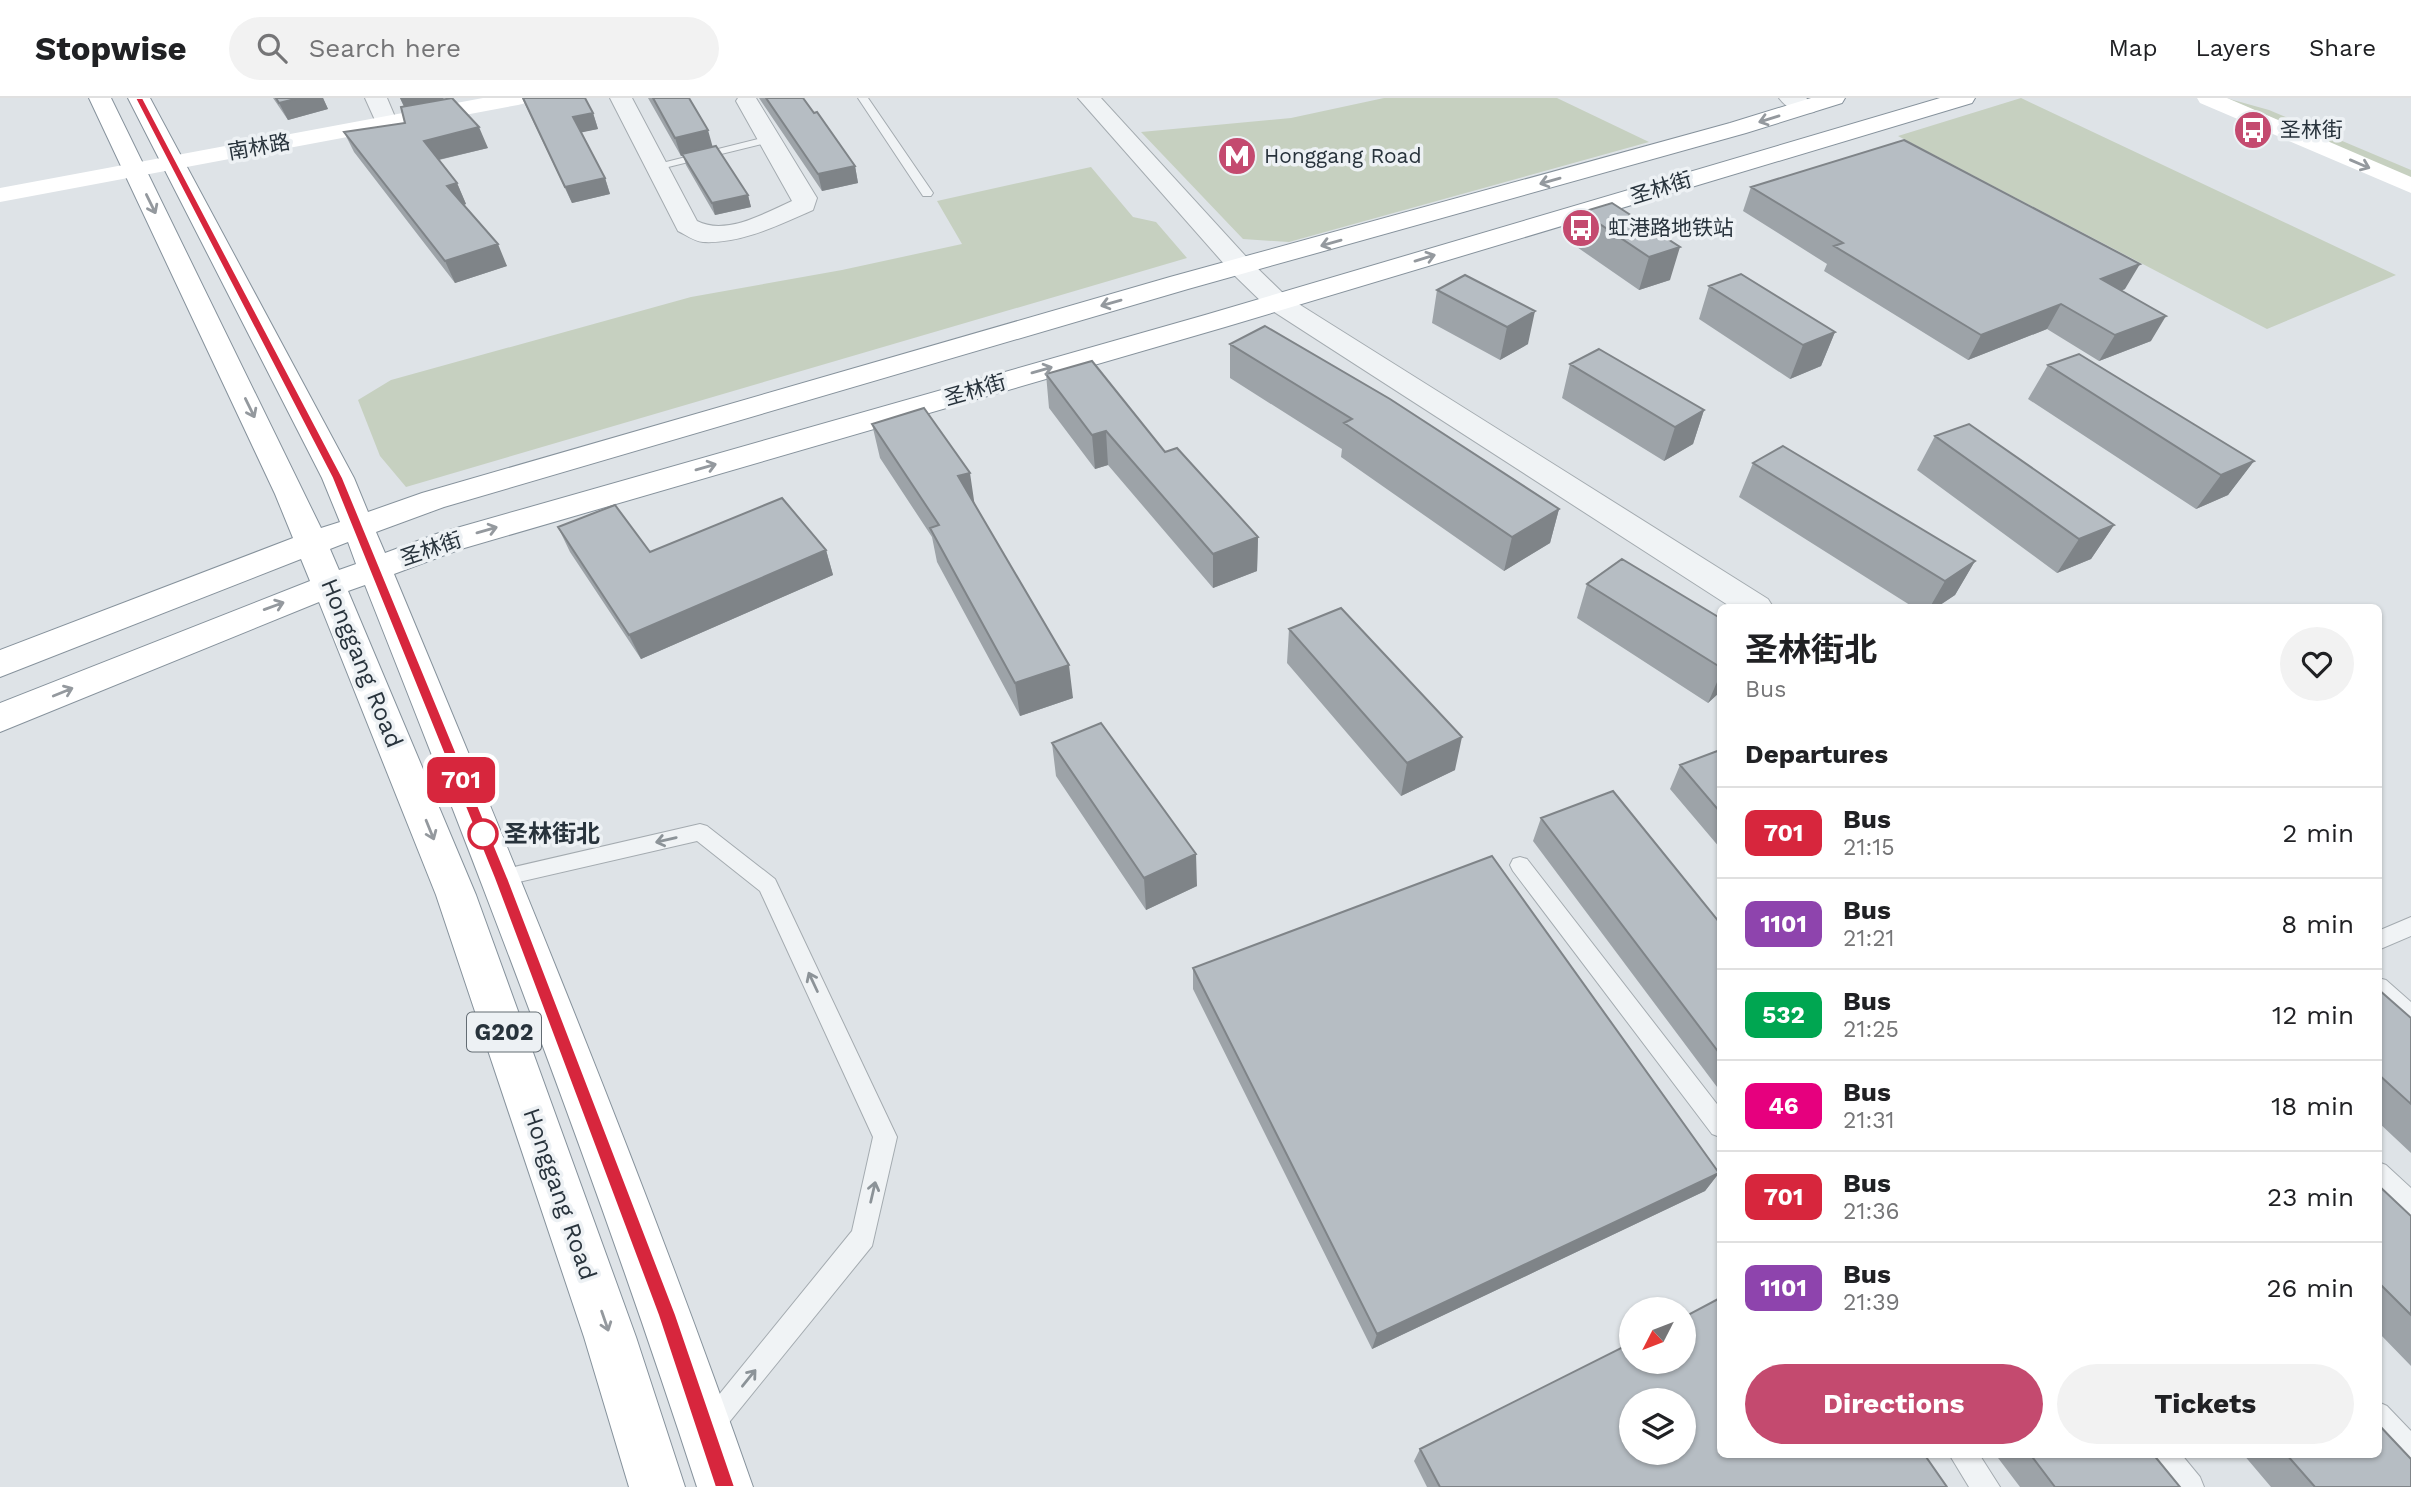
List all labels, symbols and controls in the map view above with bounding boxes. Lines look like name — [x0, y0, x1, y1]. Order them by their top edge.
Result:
search box — [229, 17, 719, 80]
text: Stopwise — [35, 29, 187, 68]
icon: search — [253, 29, 291, 67]
text: Search here — [309, 33, 461, 63]
text: Map — [2109, 34, 2157, 62]
text: Layers — [2195, 34, 2271, 62]
text: Share — [2309, 34, 2376, 62]
bus stop icon: 圣林街 — [2232, 109, 2274, 151]
one-way arrow — [1758, 113, 1780, 126]
place label: 圣林街 — [2280, 117, 2343, 142]
street label: 南林路 — [226, 129, 292, 164]
metro station icon: Honggang Road — [1216, 135, 1258, 177]
place label: Honggang Road — [1264, 143, 1422, 168]
one-way arrow — [2349, 158, 2371, 171]
street label: 圣林街 — [1627, 166, 1695, 209]
one-way arrow — [1539, 175, 1562, 188]
one-way arrow — [145, 193, 158, 214]
bus stop icon: 虹港路地铁站 — [1560, 207, 1602, 249]
place label: 虹港路地铁站 — [1608, 215, 1734, 240]
one-way arrow — [1320, 237, 1343, 250]
one-way arrow — [1414, 251, 1436, 264]
one-way arrow — [1101, 297, 1123, 310]
one-way arrow — [1031, 363, 1053, 376]
street label: 圣林街 — [941, 369, 1009, 410]
one-way arrow — [244, 397, 257, 418]
one-way arrow — [694, 460, 716, 473]
one-way arrow — [476, 523, 498, 536]
street label: 圣林街 — [397, 526, 465, 571]
street label: Honggang Road — [315, 574, 409, 752]
one-way arrow — [262, 599, 284, 612]
button: heart — [2280, 627, 2354, 701]
text: 圣林街北 — [1745, 630, 1877, 669]
text: Bus — [1745, 676, 1786, 703]
one-way arrow — [52, 685, 73, 698]
text: Departures — [1745, 739, 1888, 769]
line badge: 701 — [421, 757, 501, 803]
text: 701 — [441, 766, 481, 794]
text: Bus — [1843, 804, 1891, 834]
text: 2 min — [2282, 818, 2354, 848]
one-way arrow — [424, 819, 437, 841]
marker: 圣林街北 — [468, 819, 498, 849]
text: 701 — [1764, 819, 1803, 847]
place label: 圣林街北 — [504, 820, 600, 848]
one-way arrow — [655, 834, 678, 848]
text: 21:15 — [1843, 834, 1895, 861]
text: Bus — [1843, 895, 1891, 925]
text: 8 min — [2281, 909, 2354, 939]
text: 1101 — [1760, 910, 1807, 938]
text: 21:21 — [1843, 925, 1895, 952]
one-way arrow — [806, 972, 819, 993]
text: Bus — [1843, 986, 1891, 1016]
text: 12 min — [2272, 1000, 2354, 1030]
text: 532 — [1762, 1001, 1805, 1029]
road number: G202 — [467, 1012, 541, 1051]
text: 21:25 — [1843, 1016, 1899, 1043]
text: Bus — [1843, 1077, 1891, 1107]
text: 18 min — [2271, 1091, 2354, 1121]
text: 46 — [1768, 1092, 1799, 1120]
street label: Honggang Road — [517, 1104, 603, 1284]
text: 21:31 — [1843, 1107, 1895, 1134]
text: Bus — [1843, 1168, 1891, 1198]
one-way arrow — [867, 1181, 880, 1204]
text: 23 min — [2267, 1182, 2354, 1212]
text: 701 — [1764, 1183, 1803, 1211]
text: 21:36 — [1843, 1198, 1900, 1225]
text: Bus — [1843, 1259, 1891, 1289]
text: 26 min — [2266, 1273, 2354, 1303]
text: 1101 — [1760, 1274, 1807, 1302]
text: 21:39 — [1843, 1289, 1900, 1316]
north arrow — [1619, 1297, 1696, 1374]
map controls — [1619, 1297, 1696, 1465]
one-way arrow — [600, 1310, 612, 1332]
button: Directions — [1745, 1364, 2043, 1444]
button: Tickets — [2057, 1364, 2354, 1444]
one-way arrow — [741, 1369, 756, 1387]
button: layers — [1619, 1388, 1696, 1465]

